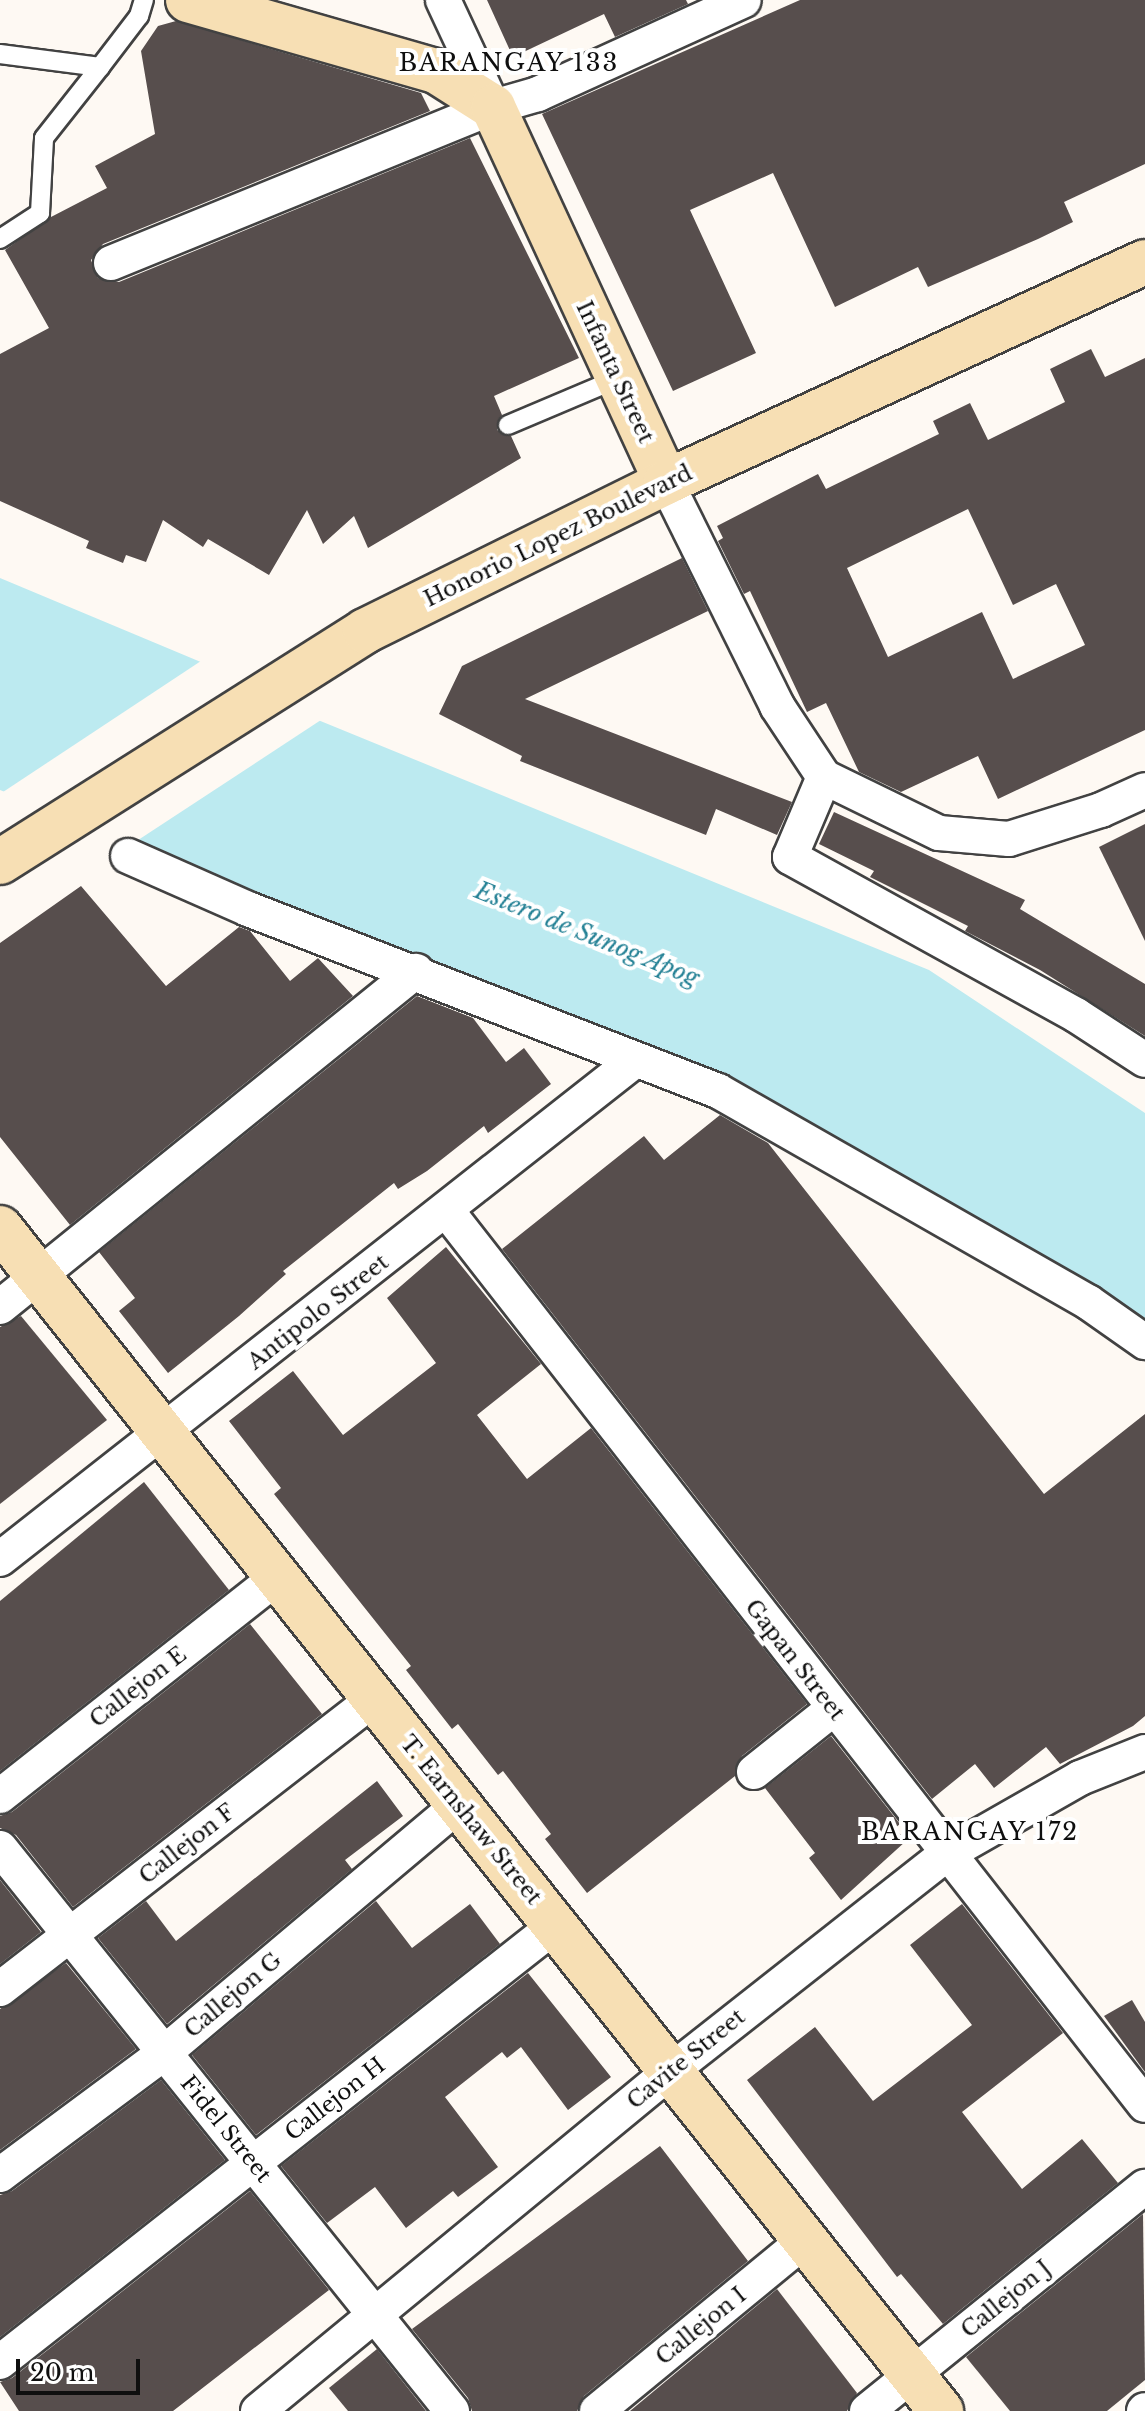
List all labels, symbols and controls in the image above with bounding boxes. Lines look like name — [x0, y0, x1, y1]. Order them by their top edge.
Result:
district label: BARANGAY 133 — [398, 49, 620, 77]
street label: Infanta Street — [571, 297, 659, 447]
street label: Honorio Lopez Boulevard — [420, 460, 696, 612]
water label: Estero de Sunog Apog — [470, 876, 704, 992]
street label: Antipolo Street — [242, 1249, 394, 1375]
street label: Gapan Street — [740, 1594, 850, 1726]
street label: Callejon E — [84, 1641, 192, 1733]
street label: T. Earnshaw Street — [395, 1730, 547, 1910]
street label: Callejon F — [134, 1798, 240, 1890]
district label: BARANGAY 172 — [861, 1818, 1079, 1846]
street label: Callejon G — [179, 1947, 287, 2043]
street label: Cavite Street — [622, 2004, 750, 2114]
street label: Callejon H — [280, 2052, 390, 2146]
street label: Fidel Street — [175, 2070, 277, 2188]
street label: Callejon J — [956, 2255, 1056, 2343]
street label: Callejon I — [651, 2282, 751, 2370]
scale bar — [20, 2343, 144, 2393]
text: 20 m — [30, 2358, 95, 2387]

